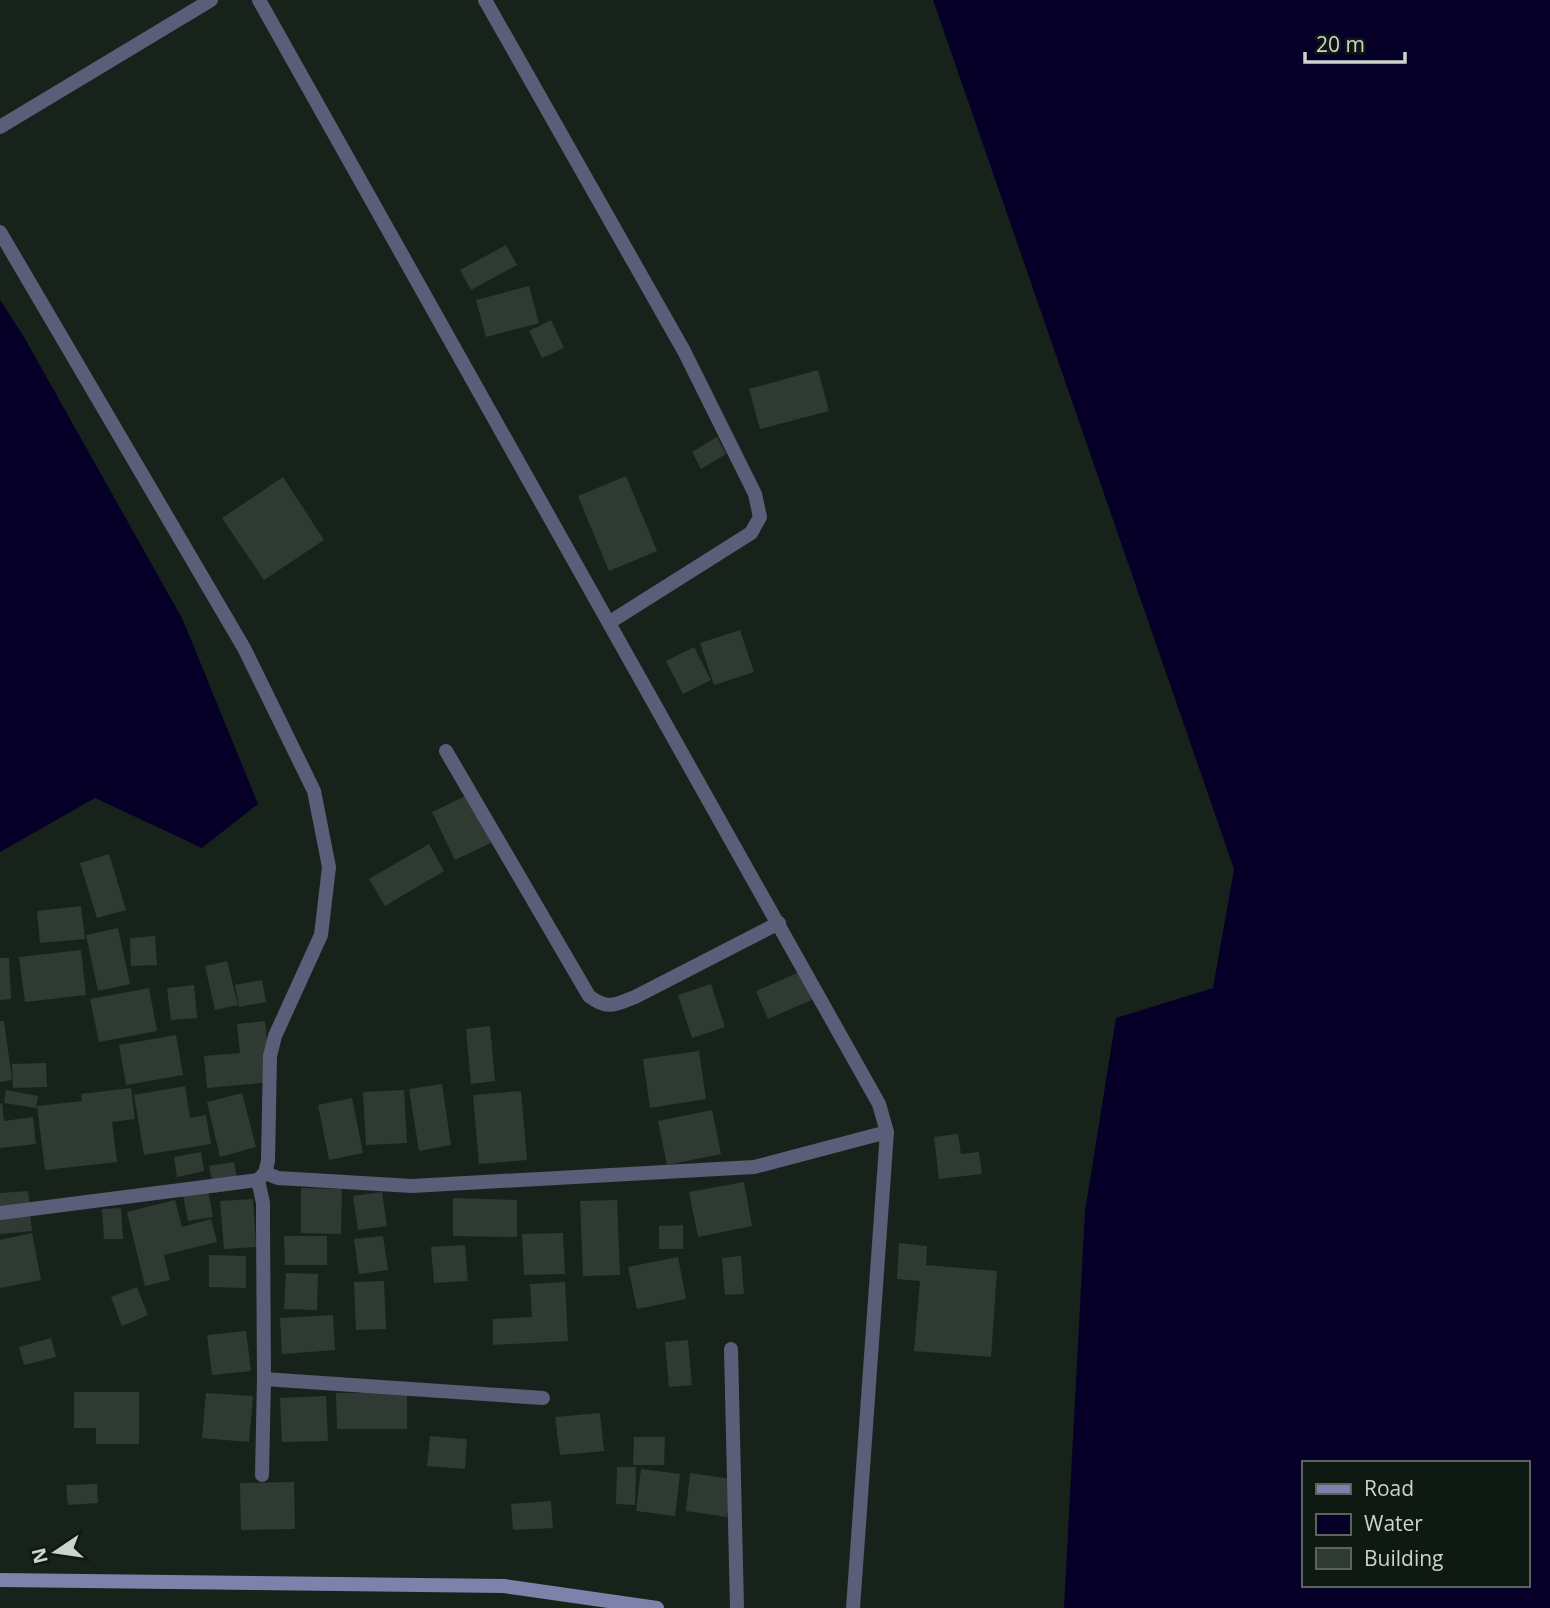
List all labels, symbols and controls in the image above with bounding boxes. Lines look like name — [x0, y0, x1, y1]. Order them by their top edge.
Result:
scale bar — [1305, 21, 1405, 65]
text: 20 m — [1316, 30, 1365, 58]
legend — [1302, 1461, 1529, 1587]
text: Road — [1364, 1474, 1414, 1502]
text: Water — [1364, 1509, 1423, 1537]
north arrow — [21, 1517, 91, 1587]
text: Building — [1364, 1544, 1443, 1572]
text: N — [25, 1545, 54, 1566]

